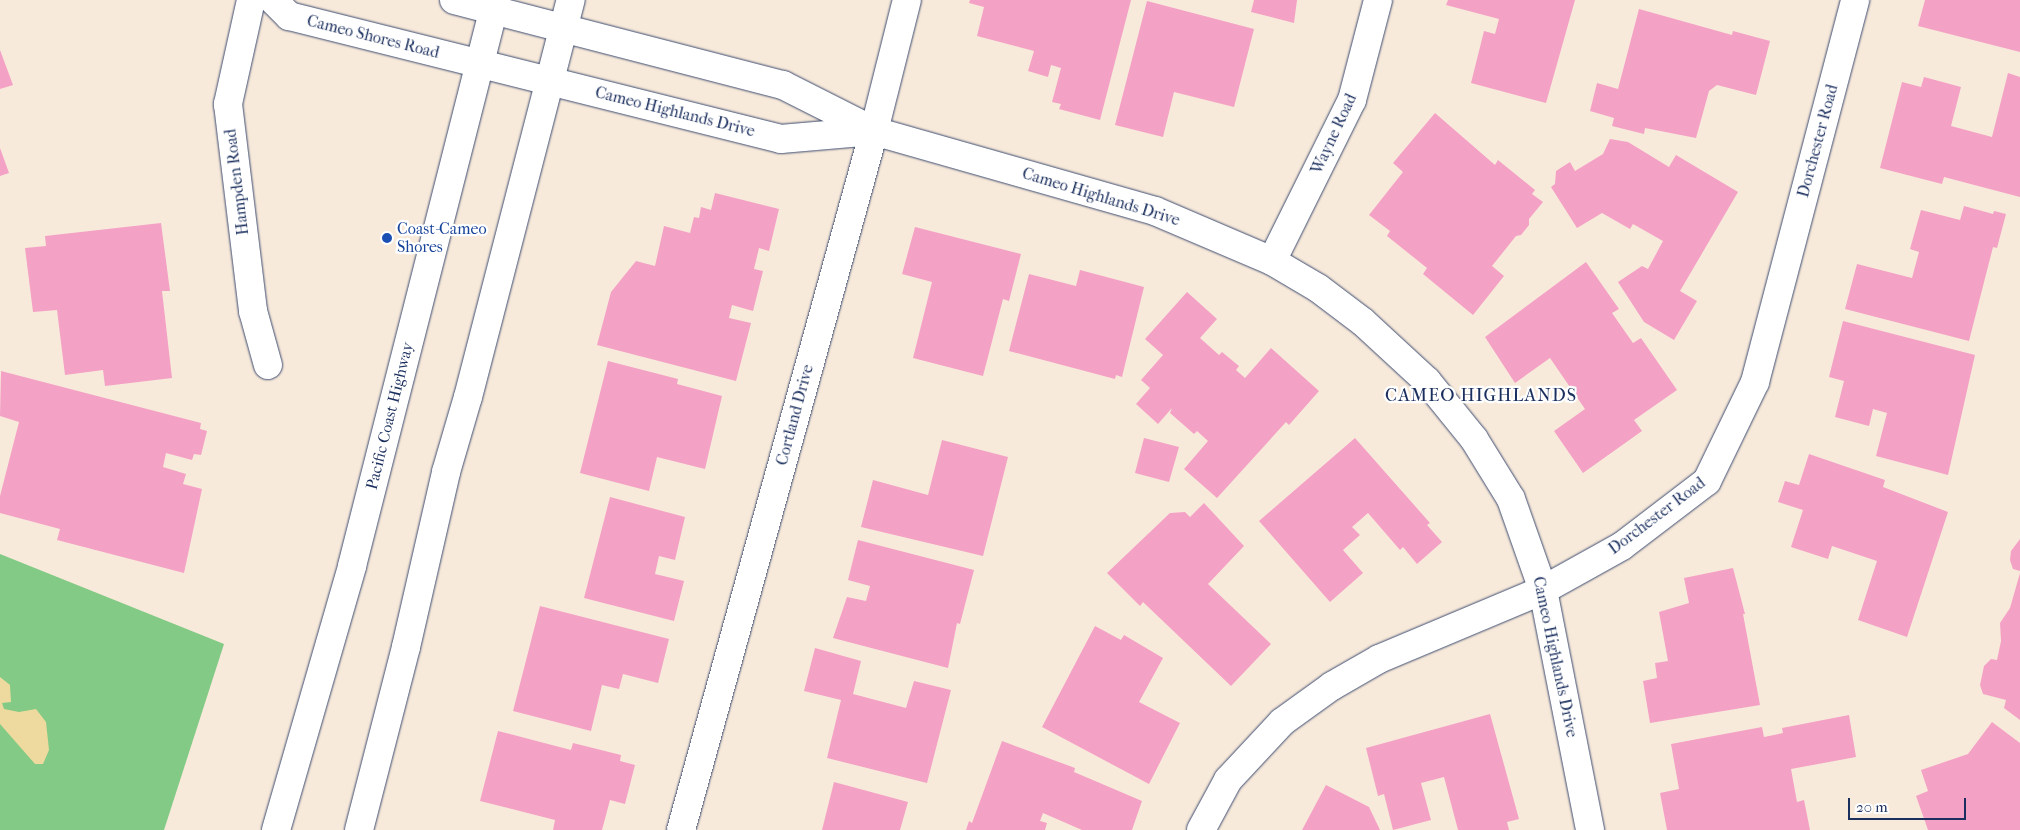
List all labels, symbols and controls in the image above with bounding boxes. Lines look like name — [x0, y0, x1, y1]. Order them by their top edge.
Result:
street label: Cameo Shores Road — [305, 11, 441, 63]
street label: Dorchester Road — [1794, 82, 1842, 200]
street label: Cameo Highlands Drive — [593, 83, 757, 141]
street label: Wayne Road — [1307, 91, 1361, 177]
street label: Hampden Road — [221, 128, 253, 236]
street label: Cameo Highlands Drive — [1020, 164, 1182, 230]
place label: Coast-Cameo Shores — [397, 219, 486, 257]
marker: Coast-Cameo Shores — [381, 232, 393, 244]
street label: Pacific Coast Highway — [362, 340, 418, 492]
street label: Cortland Drive — [772, 362, 818, 468]
district label: CAMEO HIGHLANDS — [1383, 385, 1579, 407]
street label: Dorchester Road — [1605, 473, 1709, 559]
street label: Cameo Highlands Drive — [1529, 575, 1581, 739]
scale bar — [1850, 788, 1968, 820]
text: 20 m — [1856, 798, 1888, 816]

